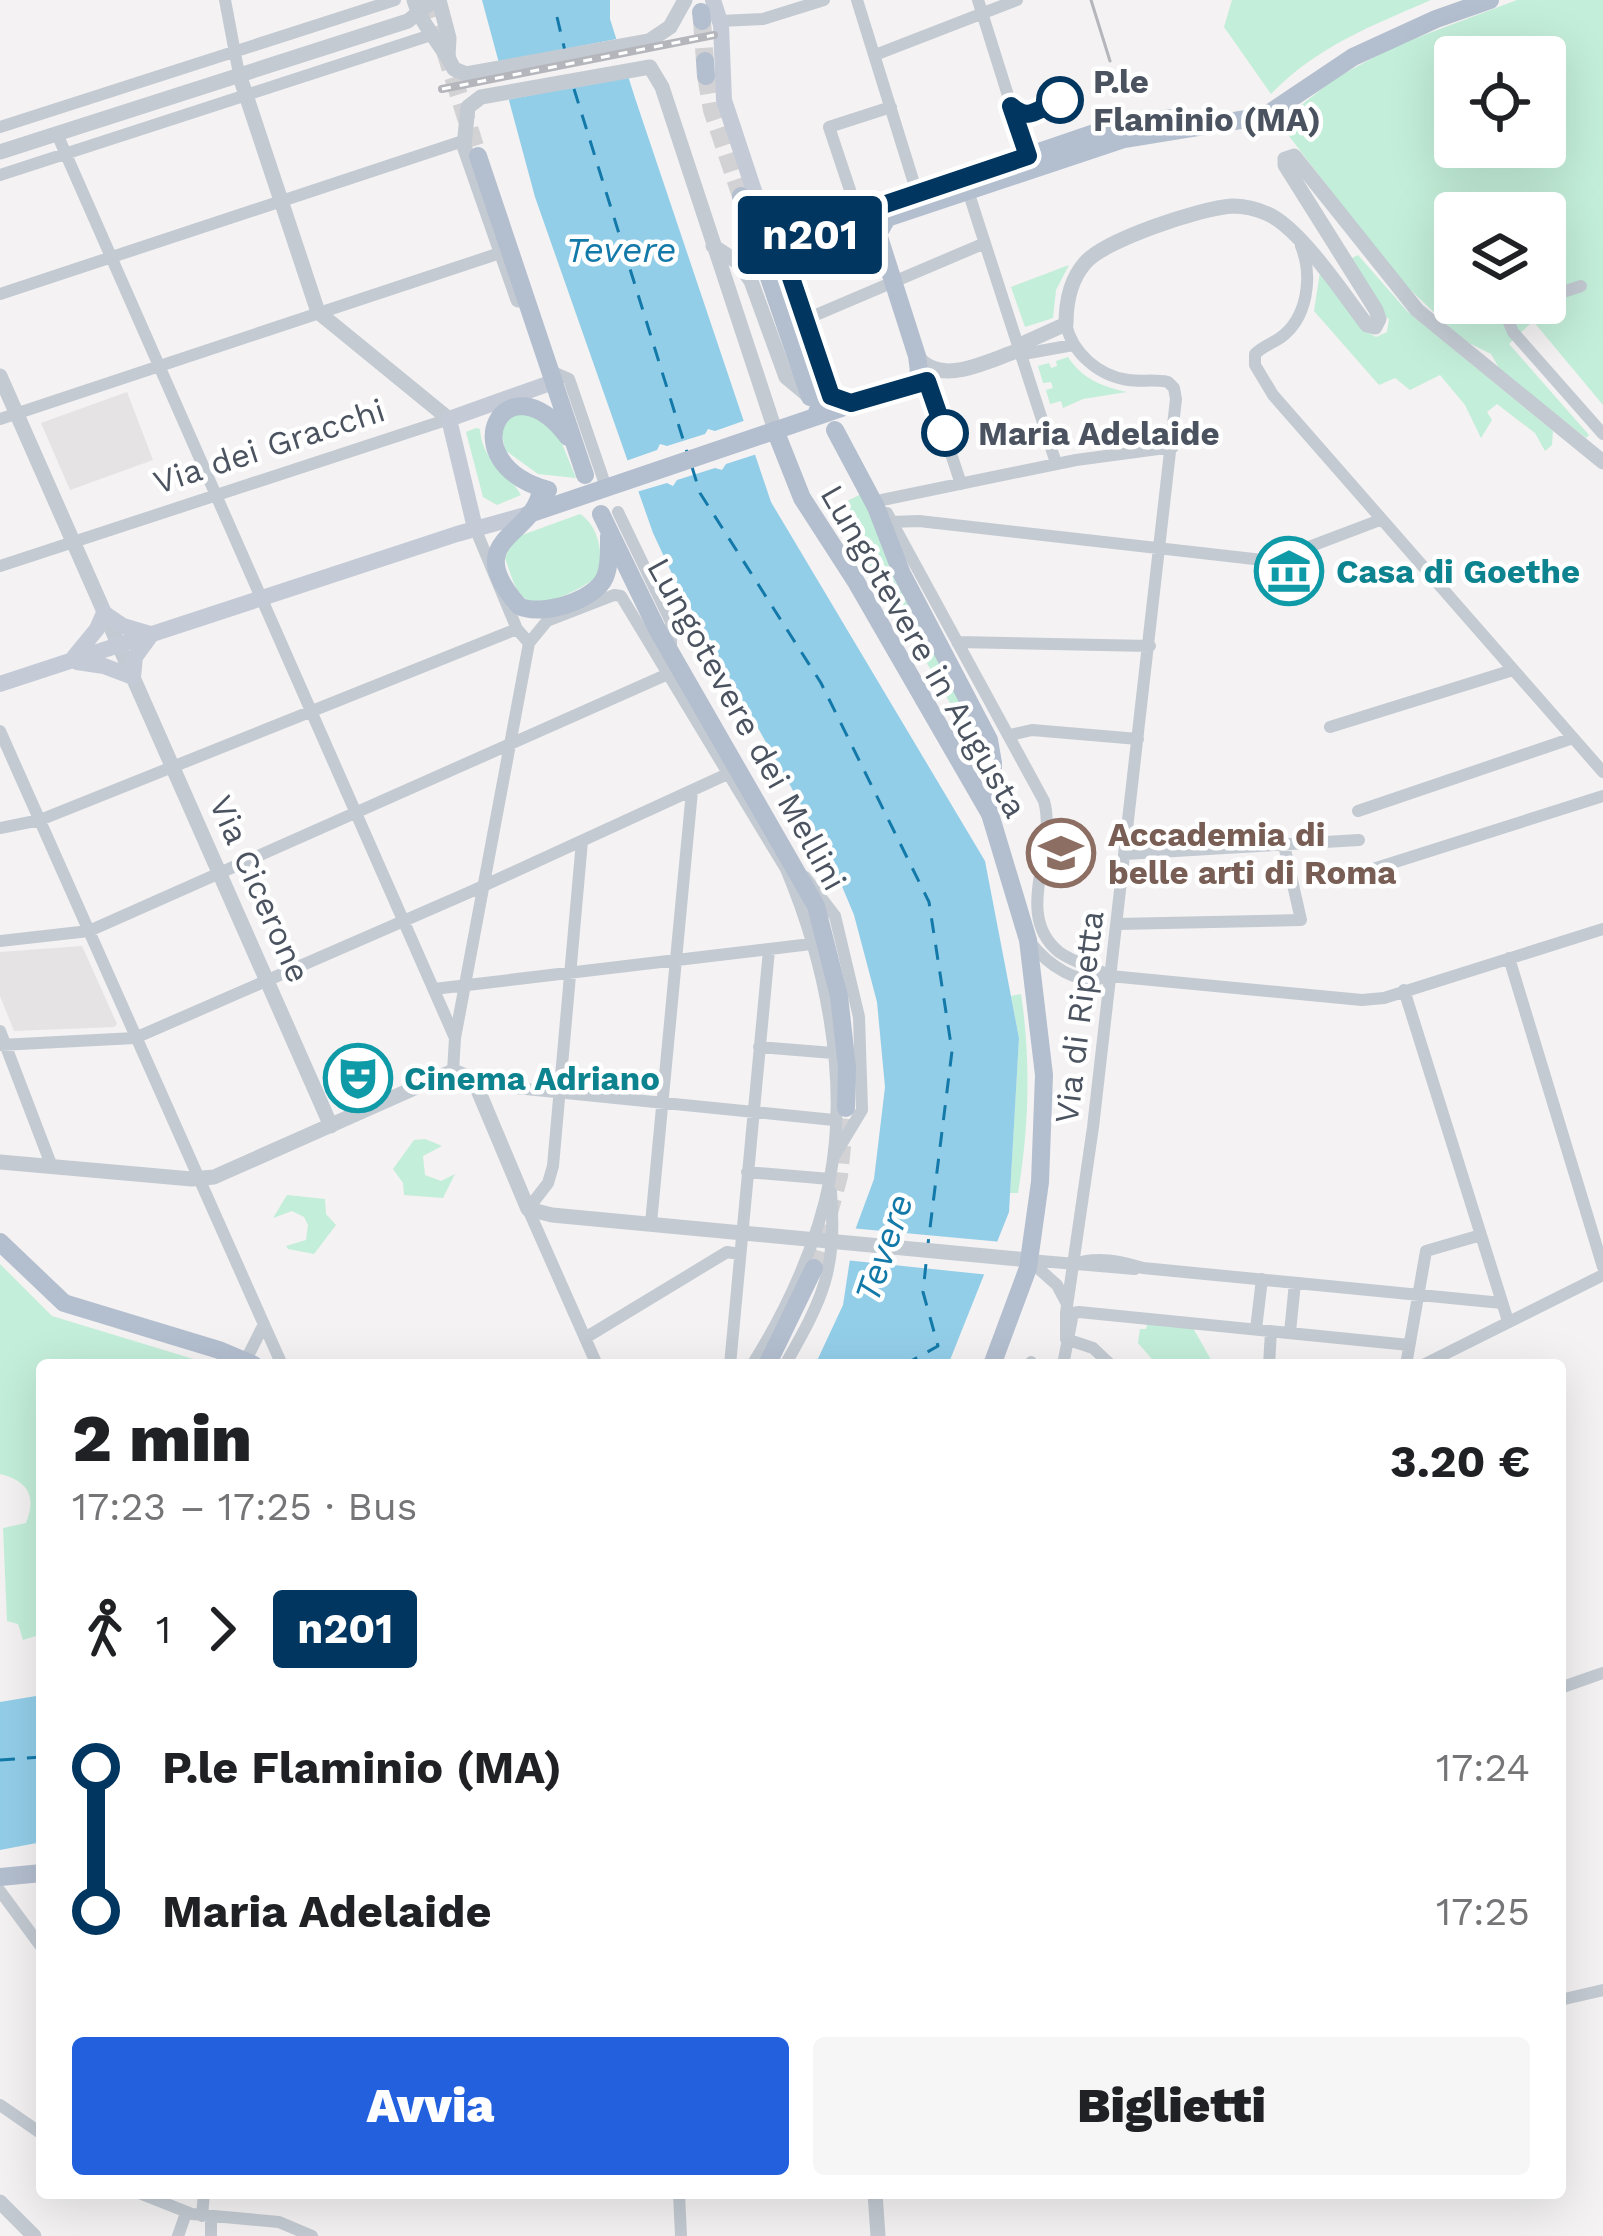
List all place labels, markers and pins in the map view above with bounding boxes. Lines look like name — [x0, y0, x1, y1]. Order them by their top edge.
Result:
place label: P.le Flaminio (MA) — [1093, 62, 1321, 139]
marker: P.le Flaminio (MA) — [1038, 78, 1082, 122]
marker: Maria Adelaide — [923, 411, 967, 455]
place label: Maria Adelaide — [978, 414, 1220, 453]
museum icon: Casa di Goethe — [1254, 536, 1324, 606]
place label: Casa di Goethe — [1336, 552, 1580, 591]
place label: Accademia di belle arti di Roma — [1108, 815, 1396, 892]
school or university icon: Accademia di belle arti di Roma — [1026, 818, 1096, 888]
theatre icon: Cinema Adriano — [323, 1043, 393, 1113]
place label: Cinema Adriano — [404, 1059, 660, 1098]

